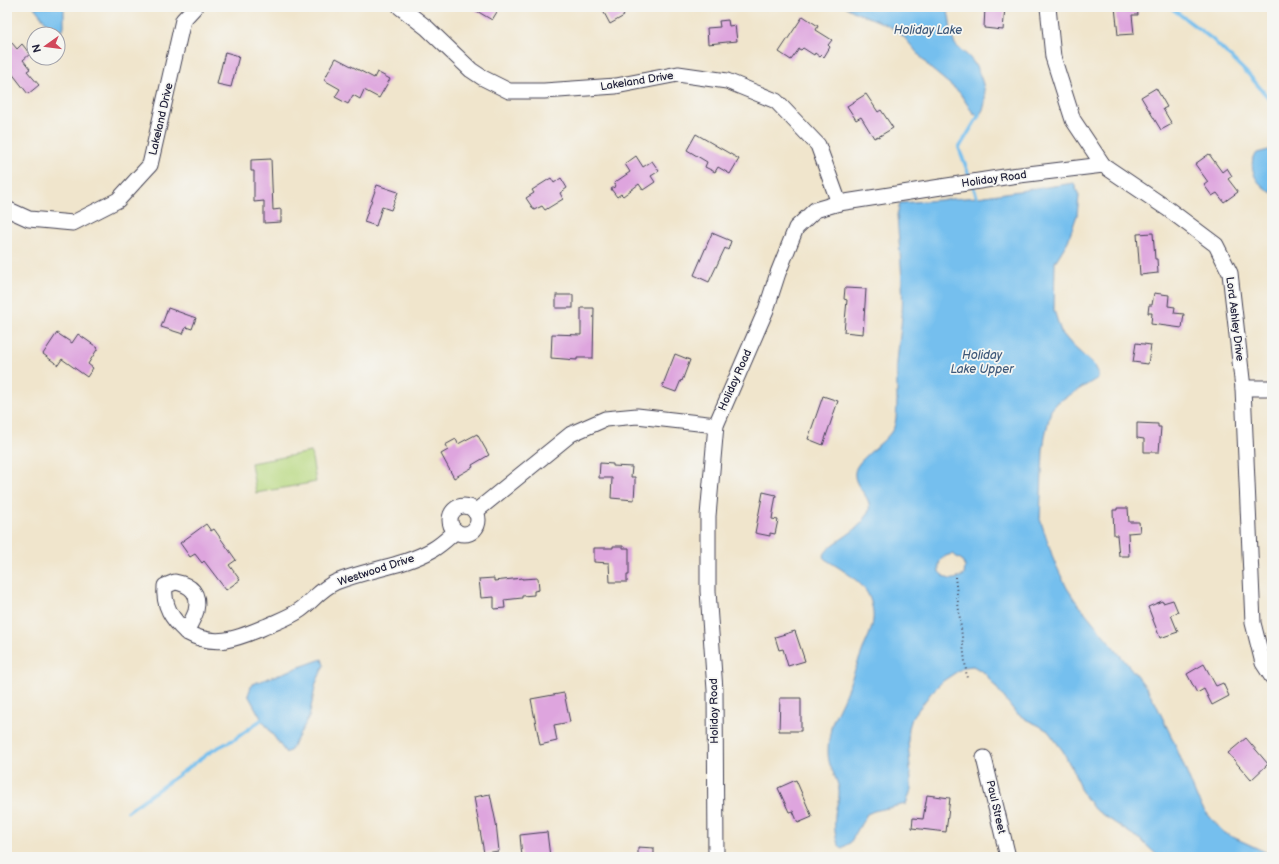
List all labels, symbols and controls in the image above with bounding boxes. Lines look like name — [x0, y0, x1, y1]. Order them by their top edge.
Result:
water label: Holiday Lake — [894, 23, 962, 38]
north arrow — [26, 26, 66, 66]
text: N — [29, 43, 44, 54]
street label: Lakeland Drive — [599, 69, 675, 93]
street label: Lakeland Drive — [146, 81, 176, 156]
street label: Holiday Road — [961, 168, 1027, 190]
street label: Lord Ashley Drive — [1223, 276, 1247, 362]
street label: Holiday Road — [716, 347, 754, 413]
water label: Holiday Lake Upper — [950, 348, 1015, 377]
street label: Westwood Drive — [336, 551, 416, 588]
street label: Holiday Road — [707, 678, 721, 744]
street label: Paul Street — [984, 779, 1009, 835]

